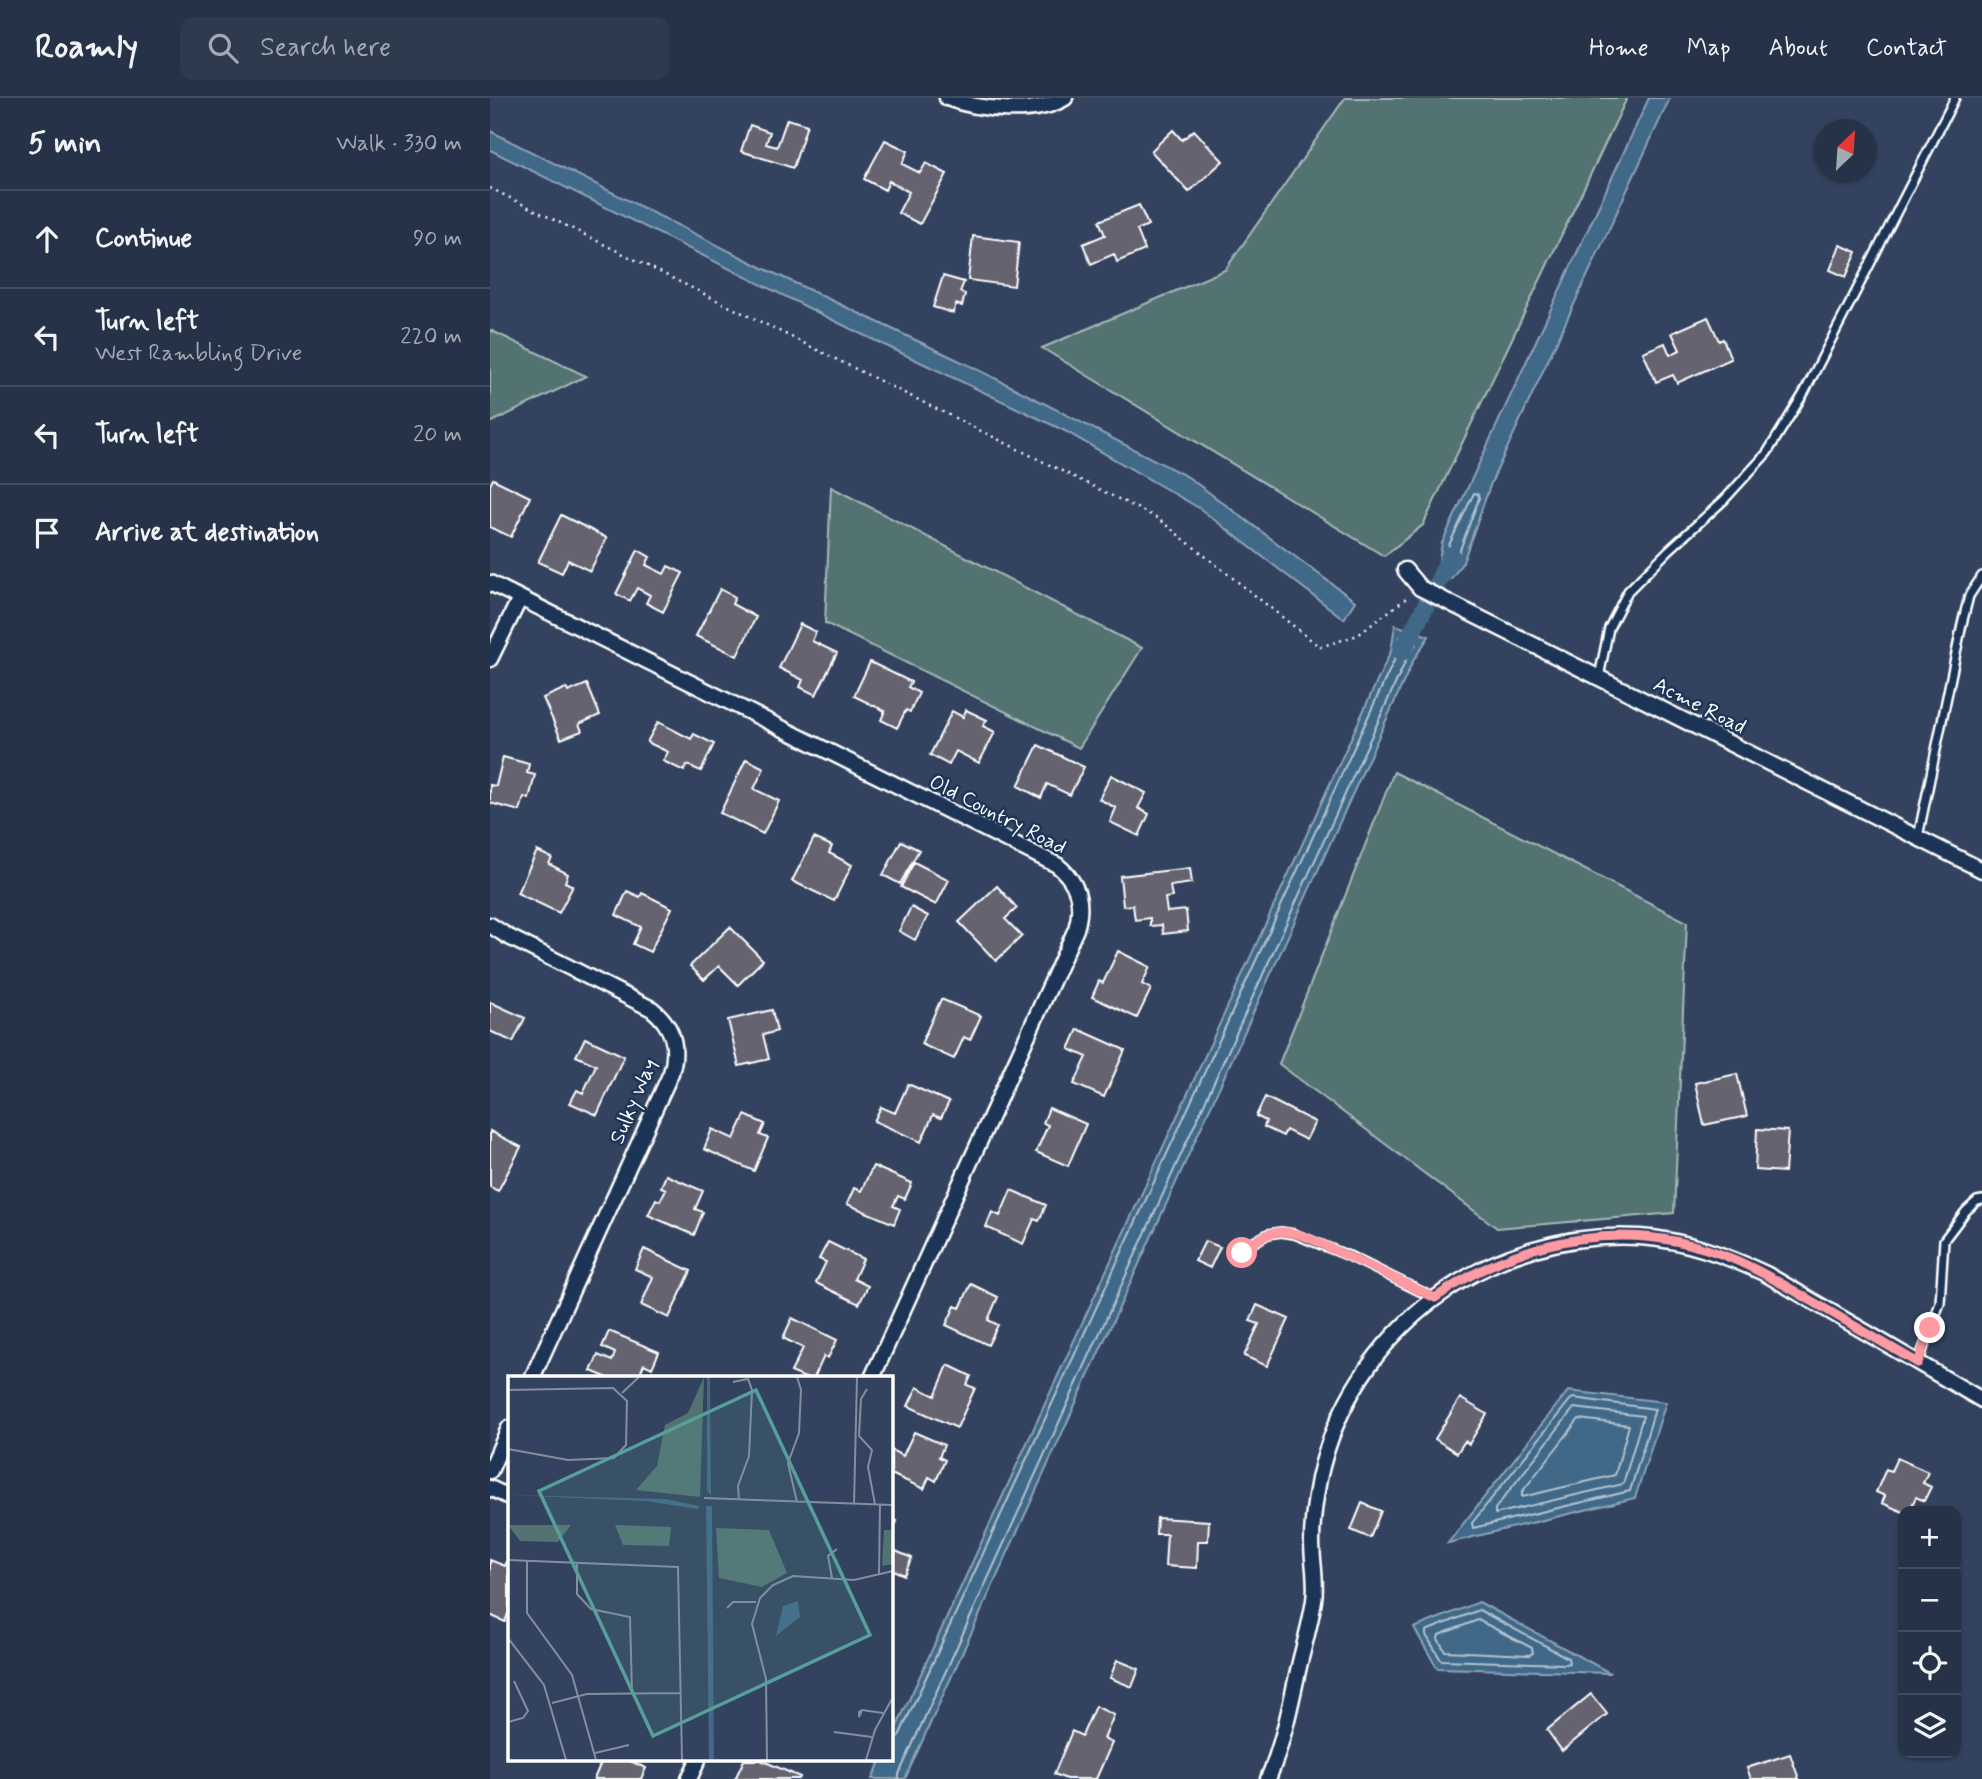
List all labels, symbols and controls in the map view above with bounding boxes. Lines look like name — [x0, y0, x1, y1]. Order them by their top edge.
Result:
search box — [180, 17, 670, 80]
text: Roamly — [35, 26, 138, 70]
icon: search — [204, 29, 242, 67]
text: Search here — [260, 31, 391, 65]
text: Home — [1589, 33, 1649, 64]
text: Map — [1687, 33, 1731, 64]
text: About — [1769, 33, 1828, 64]
text: Contact — [1866, 33, 1947, 64]
north arrow — [1814, 119, 1877, 182]
text: 5 min — [28, 124, 102, 163]
text: Walk · 330 m — [336, 129, 462, 159]
icon: ahead — [28, 220, 66, 258]
text: Continue — [95, 222, 192, 256]
text: 90 m — [413, 224, 462, 254]
text: Turn left — [95, 305, 199, 339]
icon: left — [28, 318, 66, 356]
text: 220 m — [400, 322, 462, 352]
text: West Rambling Drive — [95, 339, 302, 369]
icon: left — [28, 416, 66, 454]
text: Turn left — [95, 418, 199, 452]
text: 20 m — [413, 420, 462, 450]
icon: arrive — [28, 514, 66, 552]
text: Arrive at destination — [95, 516, 319, 550]
street label: Acme Road — [1648, 671, 1751, 741]
street label: Old Country Road — [924, 768, 1071, 862]
street label: Sulky Way — [603, 1054, 664, 1148]
route start — [1226, 1237, 1257, 1268]
route end — [1914, 1312, 1945, 1343]
inset map — [508, 1376, 892, 1762]
map controls — [1898, 1506, 1961, 1758]
button: + — [1898, 1506, 1961, 1569]
button: − — [1898, 1569, 1961, 1632]
button: locate — [1898, 1632, 1961, 1695]
button: layers — [1898, 1695, 1961, 1758]

